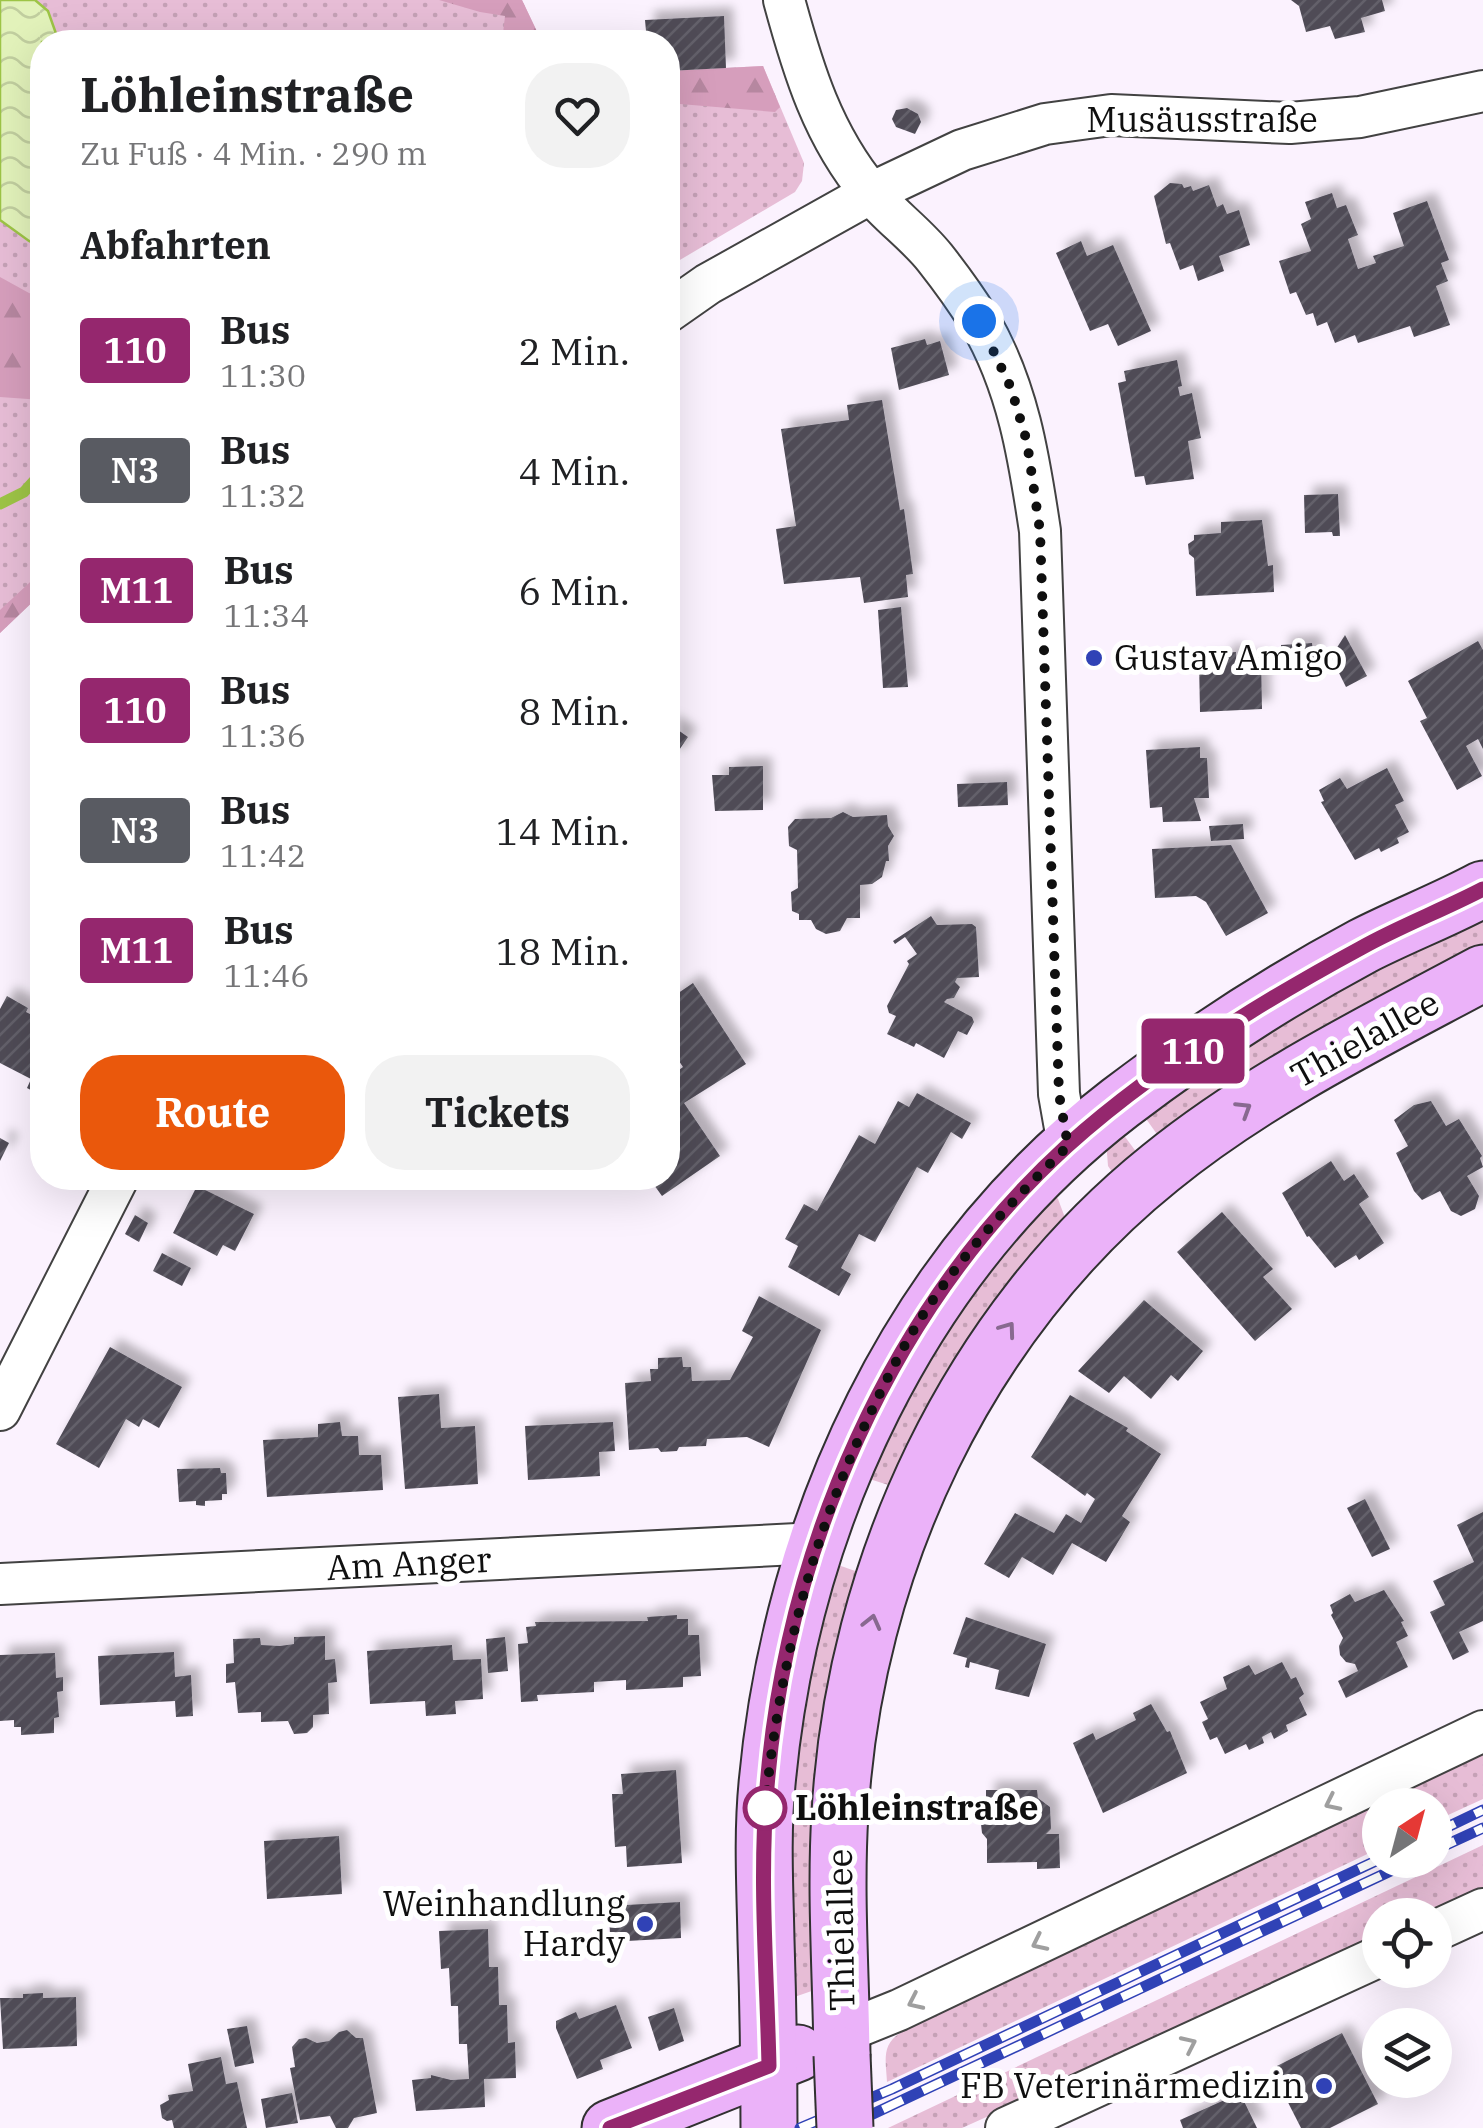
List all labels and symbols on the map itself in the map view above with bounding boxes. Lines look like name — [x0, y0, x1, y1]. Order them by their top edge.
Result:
street label: Musäusstraße — [1086, 96, 1318, 142]
your location — [954, 296, 1004, 346]
place label: Gustav Amigo — [1114, 634, 1343, 680]
marker: Gustav Amigo — [1083, 647, 1105, 669]
street label: Thielallee — [1282, 979, 1447, 1098]
line badge: 110 — [1136, 1018, 1250, 1084]
one-way arrow — [1233, 1103, 1251, 1122]
one-way arrow — [997, 1322, 1014, 1340]
street label: Am Anger — [325, 1536, 493, 1590]
one-way arrow — [861, 1614, 882, 1631]
place label: Löhleinstraße — [795, 1784, 1039, 1830]
marker: Löhleinstraße — [744, 1787, 786, 1829]
north arrow — [1362, 1788, 1452, 1878]
one-way arrow — [1324, 1791, 1342, 1811]
street label: Thielallee — [816, 1848, 864, 2012]
place label: Weinhandlung Hardy — [382, 1880, 625, 1966]
marker: Weinhandlung Hardy — [634, 1913, 656, 1935]
one-way arrow — [1031, 1931, 1049, 1951]
one-way arrow — [907, 1990, 925, 2010]
one-way arrow — [1179, 2036, 1197, 2056]
place label: FB Veterinärmedizin — [960, 2062, 1304, 2108]
marker: FB Veterinärmedizin — [1313, 2075, 1335, 2097]

